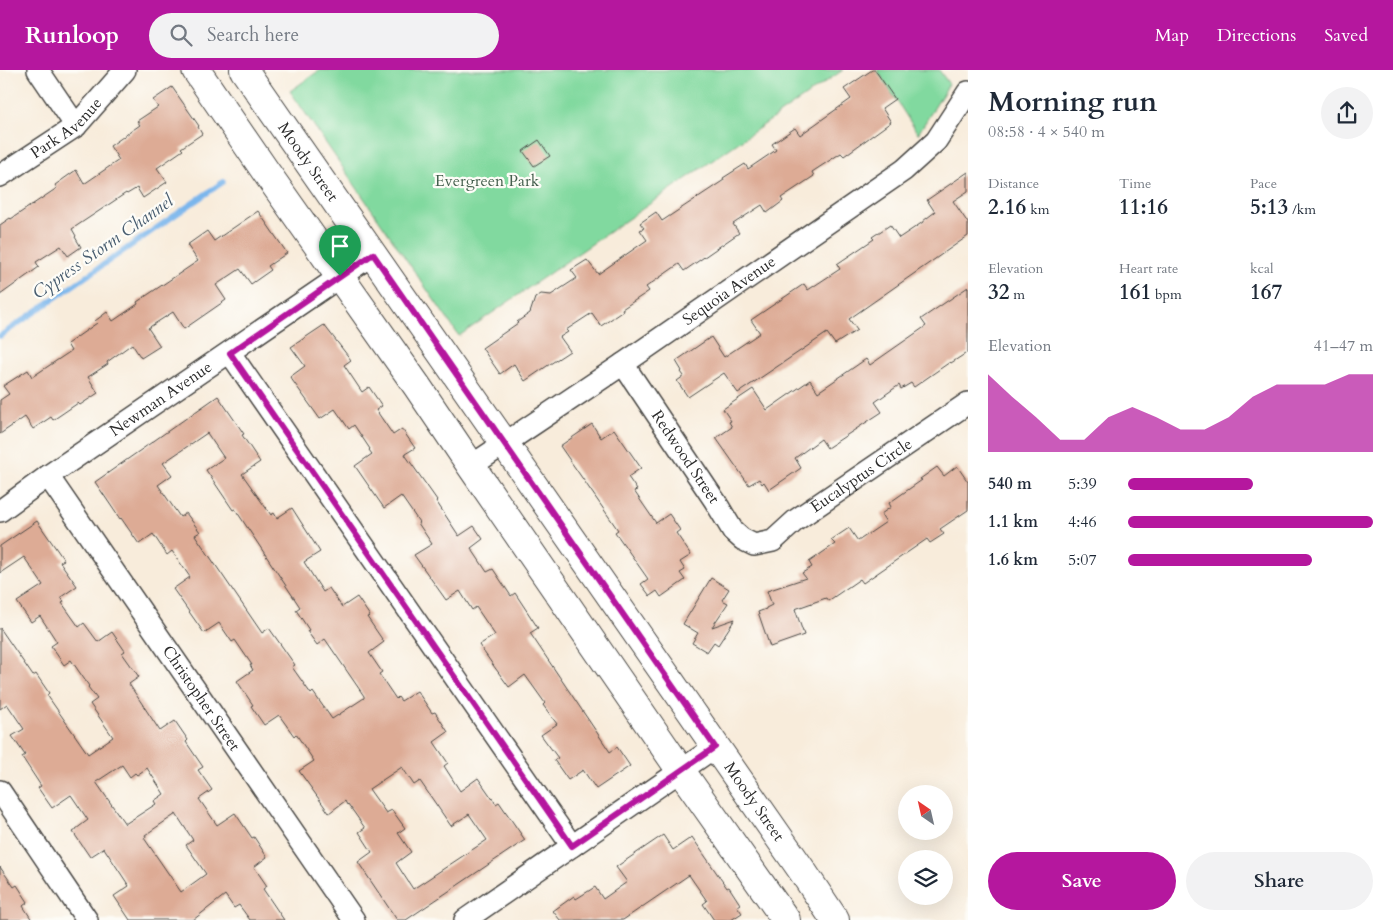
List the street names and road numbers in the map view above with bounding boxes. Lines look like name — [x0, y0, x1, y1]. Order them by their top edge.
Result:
street label: Park Avenue — [26, 93, 107, 164]
street label: Moody Street — [273, 118, 343, 206]
street label: Sequoia Avenue — [678, 251, 780, 331]
street label: Newman Avenue — [105, 356, 216, 442]
street label: Redwood Street — [646, 406, 725, 508]
street label: Eucalyptus Circle — [806, 433, 917, 518]
street label: Christopher Street — [157, 641, 245, 755]
street label: Moody Street — [719, 758, 789, 846]

